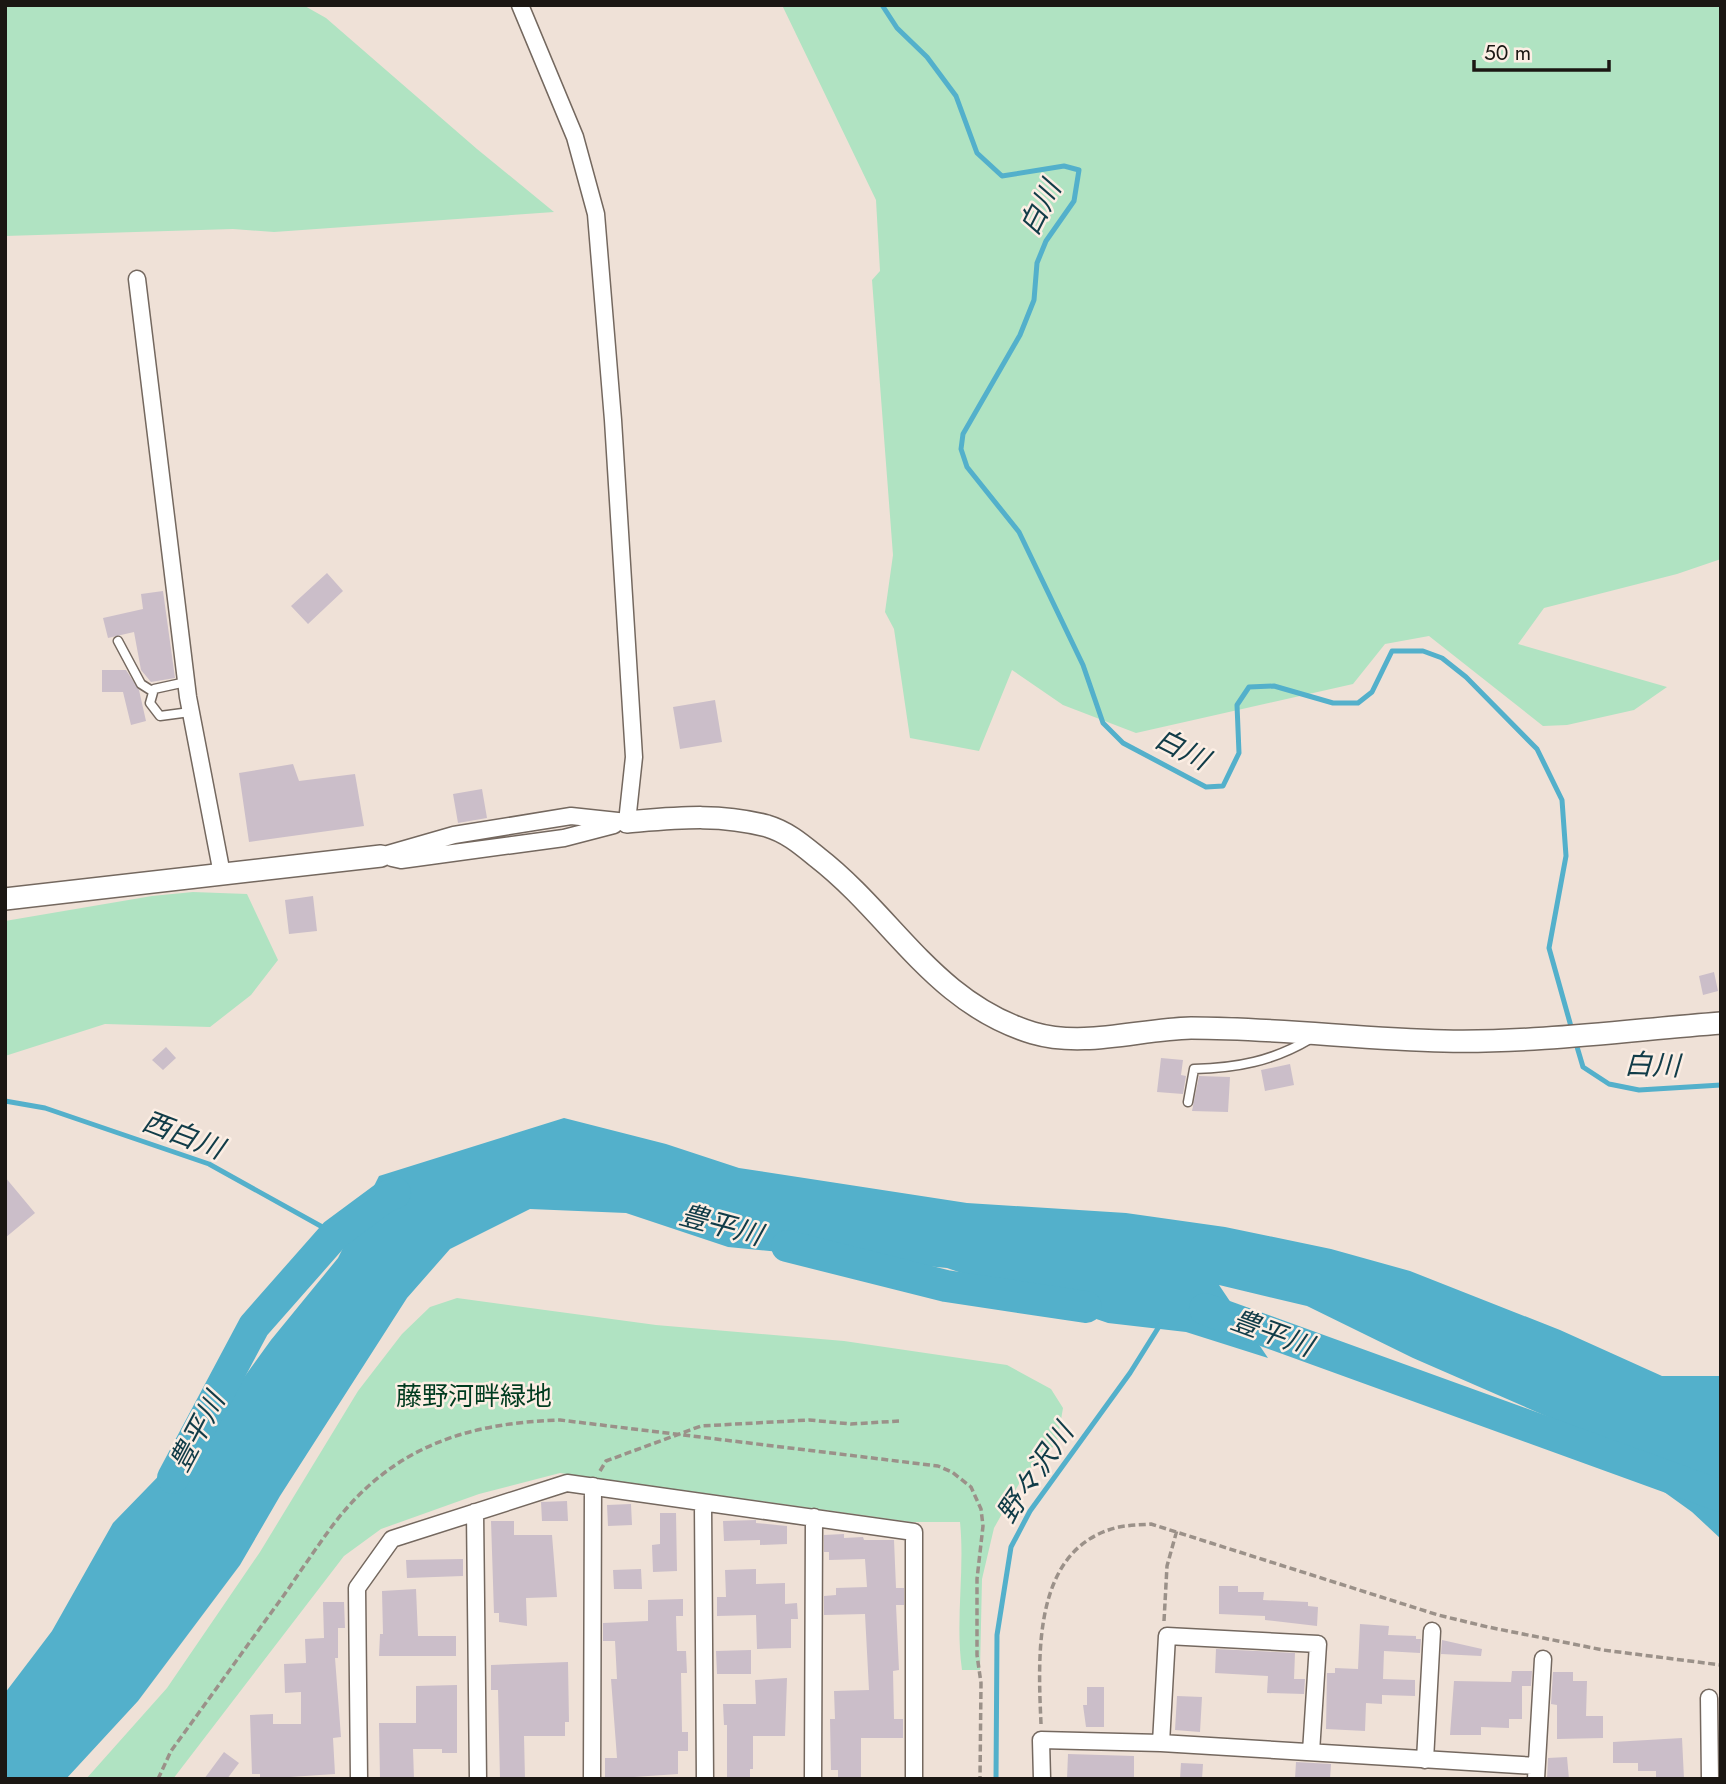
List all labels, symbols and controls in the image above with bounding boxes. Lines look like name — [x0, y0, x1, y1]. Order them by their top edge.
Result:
scale bar — [1474, 28, 1609, 72]
text: 50 m — [1484, 38, 1531, 68]
water label: 白川 — [1009, 171, 1072, 242]
water label: 白川 — [1148, 718, 1219, 781]
water label: 白川 — [1623, 1044, 1684, 1087]
water label: 西白川 — [136, 1101, 232, 1170]
water label: 豊平川 — [675, 1194, 770, 1256]
water label: 豊平川 — [1226, 1299, 1321, 1368]
park label: 藤野河畔緑地 — [396, 1377, 552, 1415]
water label: 豊平川 — [159, 1383, 236, 1479]
water label: 野々沢川 — [987, 1413, 1085, 1531]

